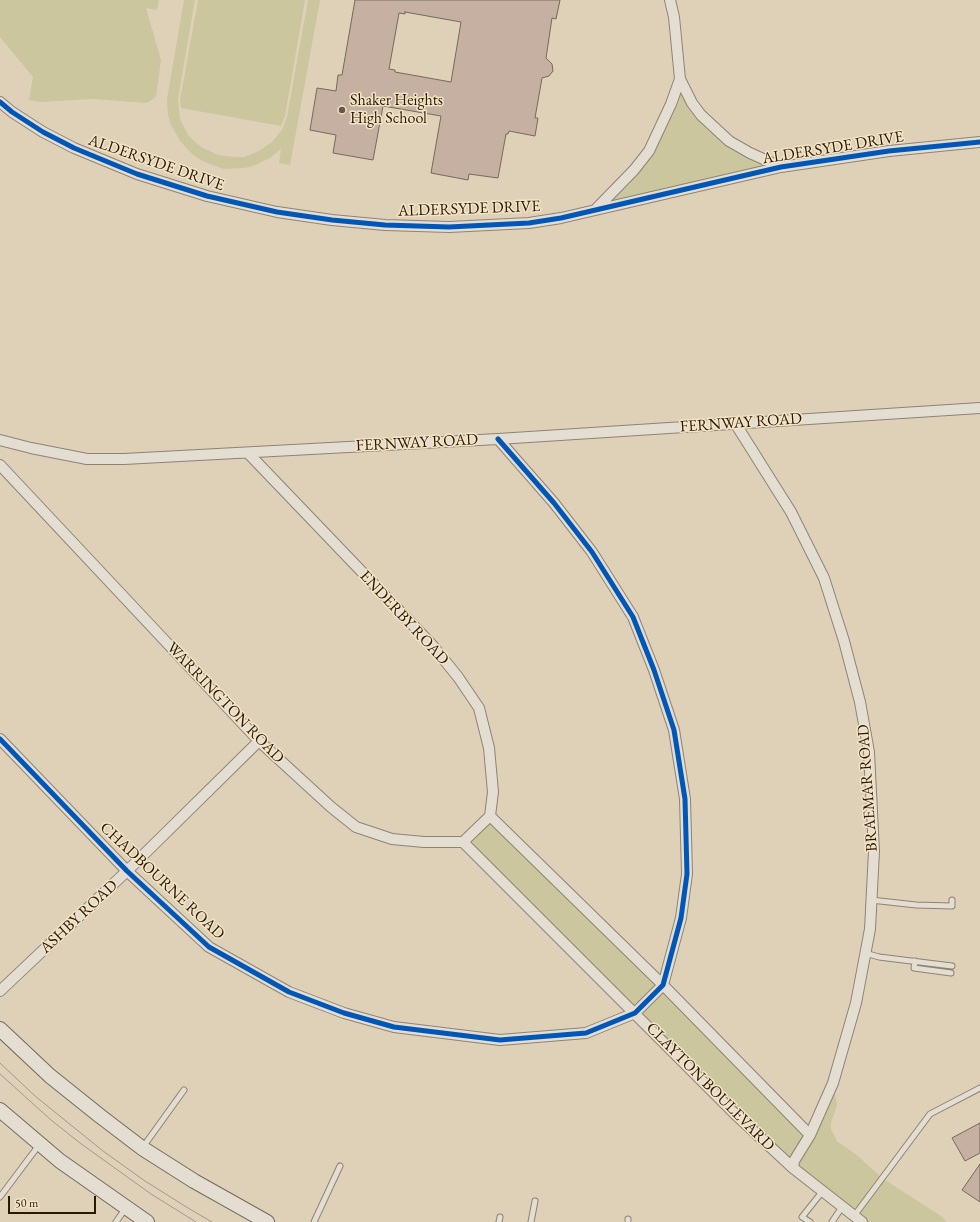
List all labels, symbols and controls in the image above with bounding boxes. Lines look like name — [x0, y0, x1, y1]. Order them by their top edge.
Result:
place label: Shaker Heights High School — [350, 91, 443, 129]
marker: Shaker Heights High School — [337, 105, 347, 115]
street label: ALDERSYDE DRIVE — [761, 127, 905, 169]
street label: ALDERSYDE DRIVE — [85, 131, 227, 195]
street label: ALDERSYDE DRIVE — [397, 197, 541, 221]
street label: FERNWAY ROAD — [679, 409, 803, 437]
street label: FERNWAY ROAD — [355, 430, 479, 456]
street label: ENDERBY ROAD — [355, 567, 453, 669]
street label: WARRINGTON ROAD — [162, 638, 288, 768]
street label: BRAEMAR ROAD — [854, 724, 882, 852]
street label: CHADBOURNE ROAD — [96, 818, 228, 944]
street label: ASHBY ROAD — [36, 876, 122, 958]
street label: CLAYTON BOULEVARD — [642, 1019, 778, 1155]
scale bar — [10, 1188, 98, 1214]
text: 50 m — [15, 1195, 38, 1211]

